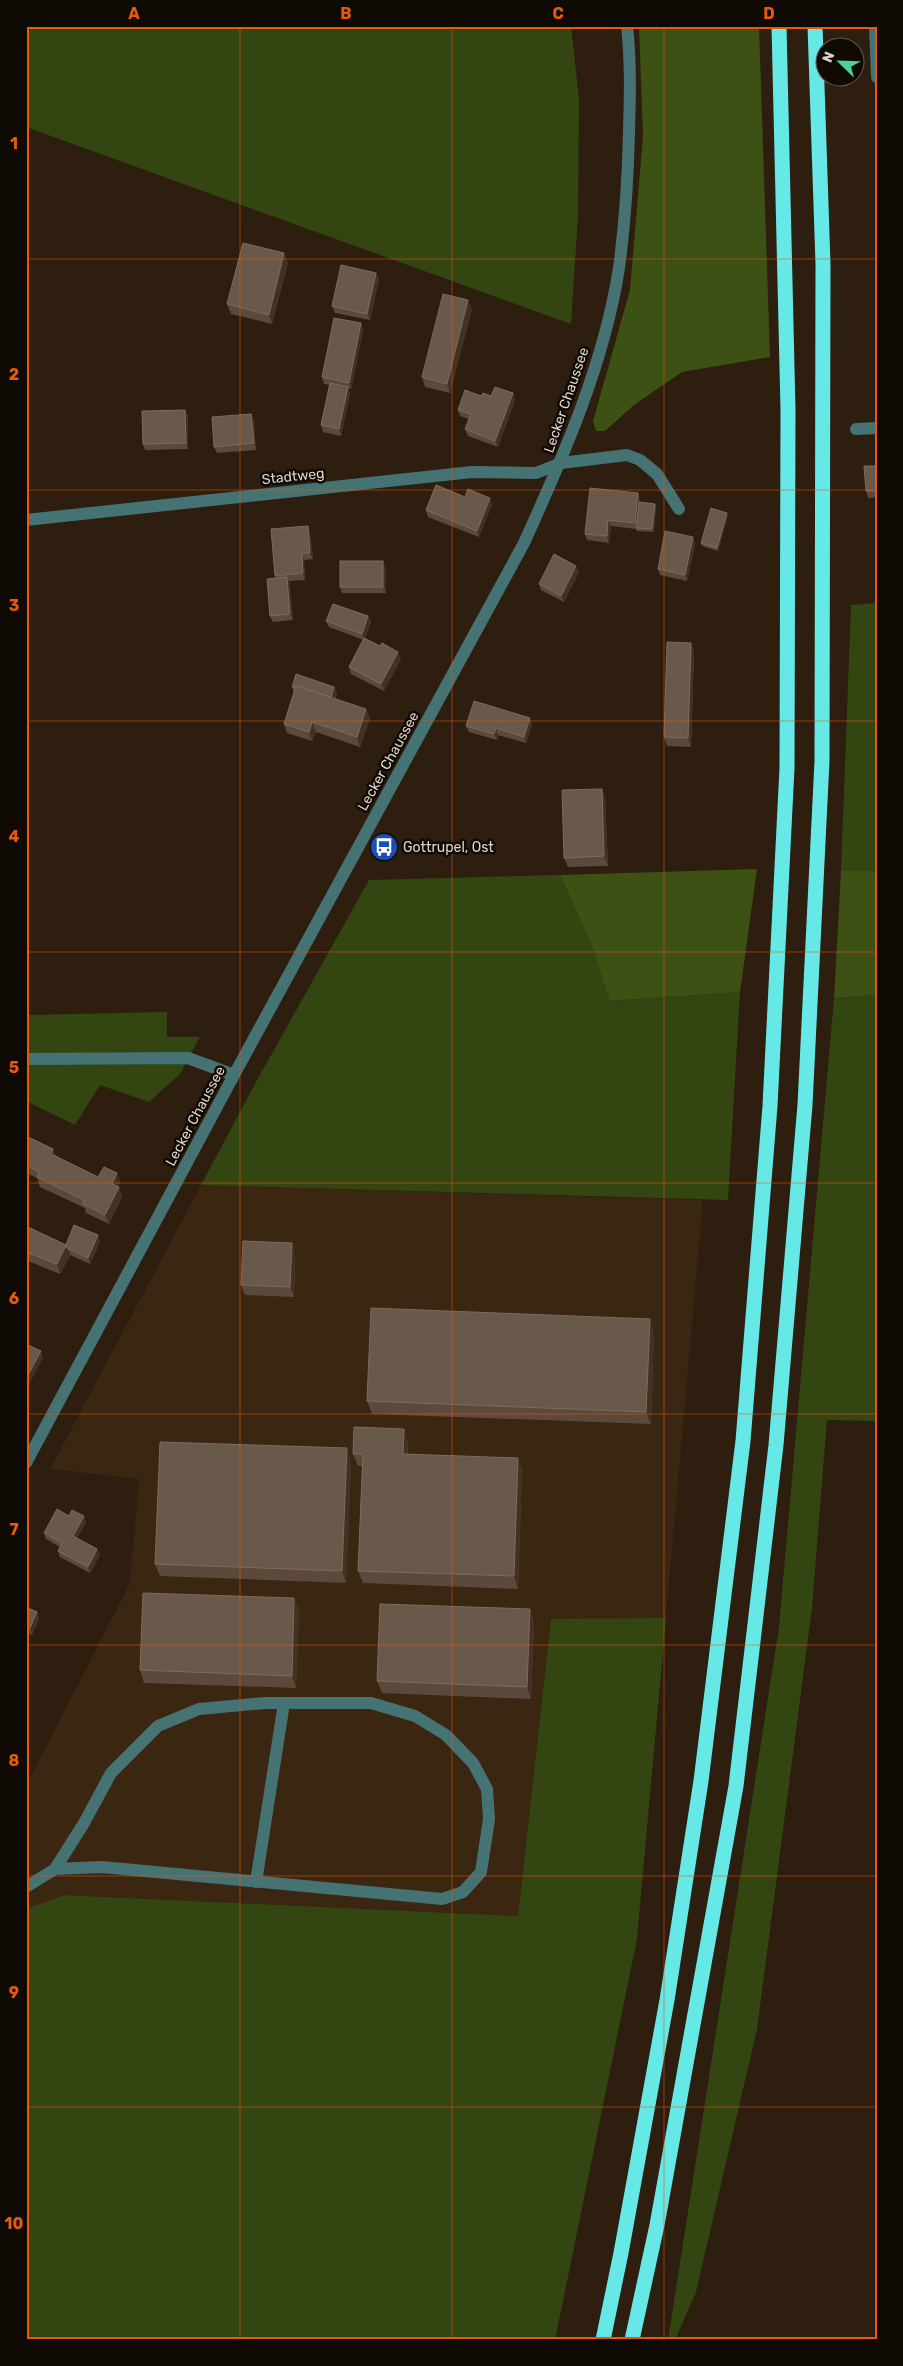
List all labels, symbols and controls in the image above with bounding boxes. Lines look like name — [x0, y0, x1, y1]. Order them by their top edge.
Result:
text: A — [128, 4, 140, 23]
text: B — [340, 4, 352, 23]
text: C — [552, 4, 564, 23]
text: D — [763, 4, 775, 23]
north arrow — [816, 38, 866, 88]
text: N — [819, 49, 838, 65]
text: 1 — [10, 134, 18, 153]
street label: Lecker Chaussee — [540, 345, 593, 455]
text: 2 — [9, 365, 19, 384]
street label: Stadtweg — [261, 465, 325, 488]
text: 3 — [9, 596, 19, 615]
street label: Lecker Chaussee — [354, 709, 423, 814]
text: 4 — [9, 827, 20, 846]
bus stop icon: Gottrupel, Ost — [369, 832, 399, 862]
place label: Gottrupel, Ost — [403, 839, 494, 856]
text: 5 — [9, 1058, 19, 1077]
street label: Lecker Chaussee — [162, 1063, 229, 1169]
text: 6 — [9, 1289, 19, 1308]
text: 7 — [9, 1520, 19, 1539]
text: 8 — [9, 1751, 20, 1770]
text: 9 — [9, 1983, 19, 2002]
text: 10 — [5, 2214, 24, 2233]

